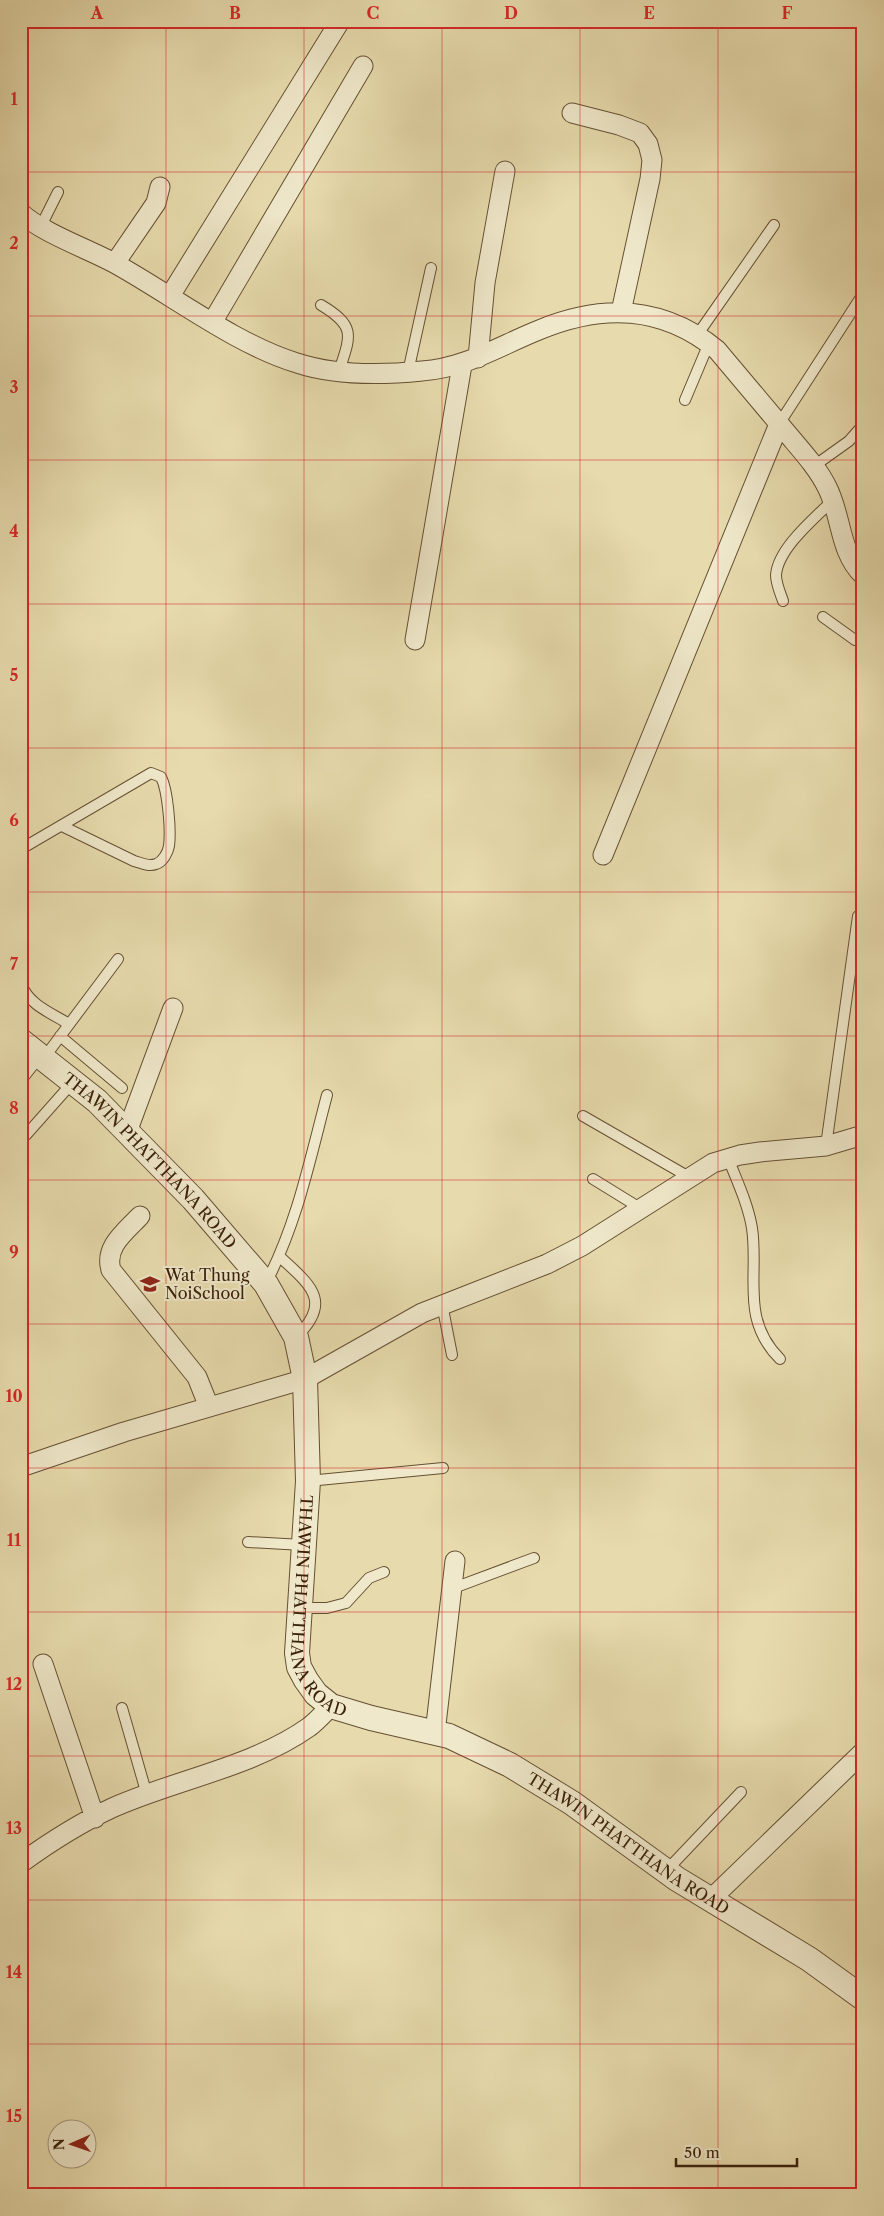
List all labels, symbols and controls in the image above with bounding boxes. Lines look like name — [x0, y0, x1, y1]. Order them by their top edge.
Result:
text: A — [90, 3, 104, 23]
text: B — [229, 3, 241, 23]
text: C — [367, 3, 379, 23]
text: D — [504, 3, 518, 23]
text: E — [643, 3, 655, 23]
text: F — [782, 3, 793, 23]
text: 1 — [10, 89, 18, 109]
text: 2 — [9, 233, 19, 253]
text: 3 — [9, 377, 19, 397]
text: 4 — [9, 521, 19, 541]
text: 5 — [10, 665, 19, 685]
text: 6 — [9, 810, 19, 830]
text: 7 — [10, 954, 19, 974]
street label: THAWIN PHATTHANA ROAD — [59, 1068, 241, 1252]
text: 8 — [9, 1098, 19, 1118]
text: 9 — [9, 1242, 19, 1262]
place label: Wat Thung NoiSchool — [164, 1265, 250, 1303]
school or university icon: Wat Thung NoiSchool — [139, 1273, 161, 1295]
text: 10 — [5, 1386, 23, 1406]
street label: THAWIN PHATTHANA ROAD — [287, 1495, 349, 1720]
text: 11 — [7, 1530, 22, 1550]
text: 12 — [6, 1674, 22, 1694]
street label: THAWIN PHATTHANA ROAD — [524, 1768, 733, 1918]
text: 13 — [6, 1818, 22, 1838]
text: 14 — [6, 1962, 22, 1982]
text: 15 — [6, 2106, 22, 2126]
north arrow — [48, 2118, 98, 2168]
scale bar — [676, 2136, 798, 2168]
text: N — [50, 2138, 68, 2151]
text: 50 m — [684, 2143, 720, 2162]

